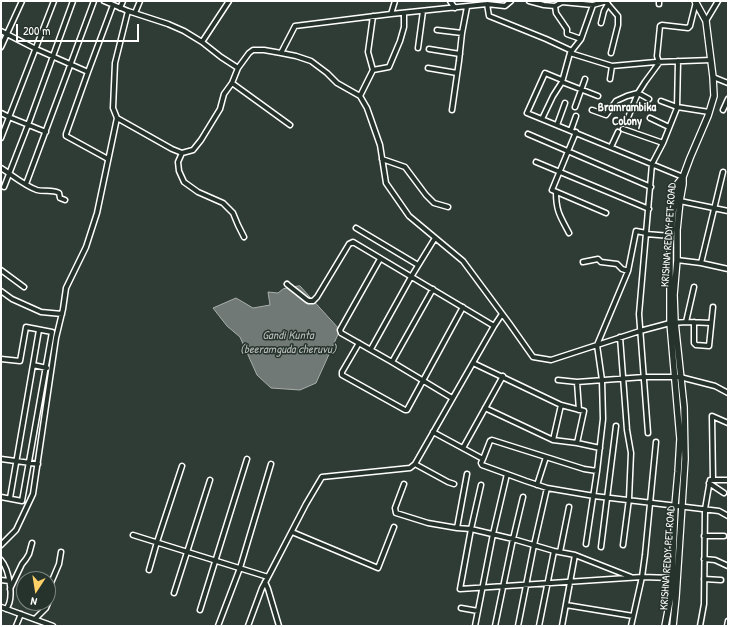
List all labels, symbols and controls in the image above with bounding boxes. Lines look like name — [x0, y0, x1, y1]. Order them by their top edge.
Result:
scale bar — [18, 16, 141, 42]
text: 200 m — [23, 22, 50, 39]
district label: Bramrambika Colony — [598, 101, 656, 129]
street label: KRISHNA REDDY PET ROAD — [659, 182, 679, 288]
water label: Gandi Kunta (beeramguda cheruvu) — [240, 329, 336, 357]
street label: KRISHNA REDDY PET ROAD — [658, 505, 678, 611]
north arrow — [16, 571, 56, 611]
text: N — [29, 594, 38, 609]

